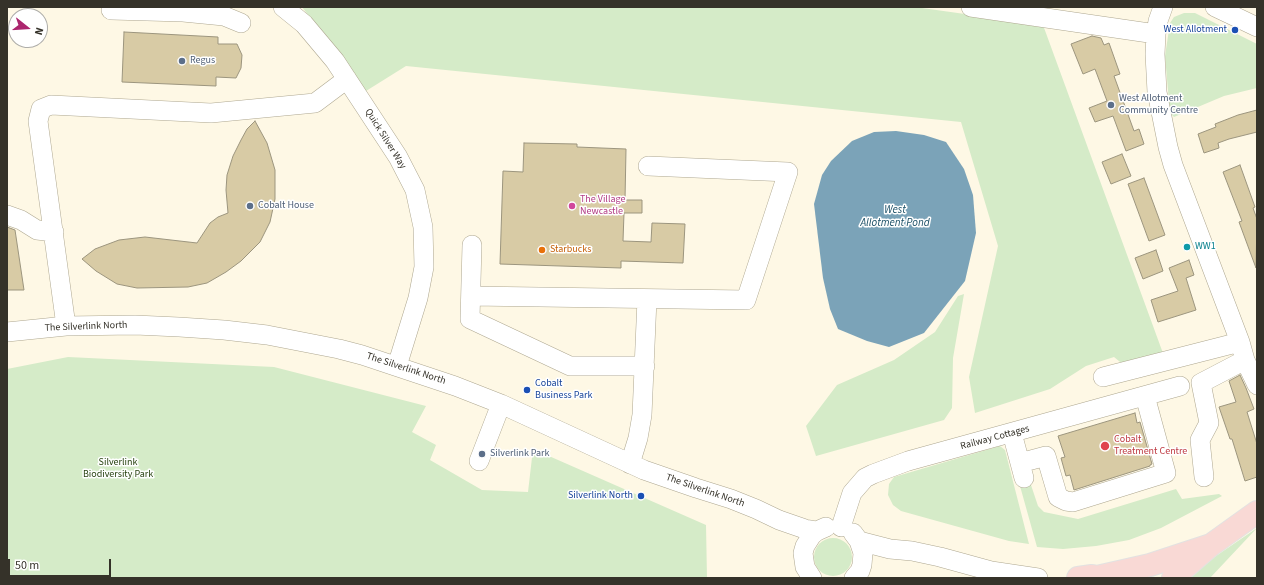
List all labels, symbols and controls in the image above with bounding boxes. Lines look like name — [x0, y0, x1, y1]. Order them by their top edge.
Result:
north arrow — [8, 8, 48, 48]
place label: West Allotment — [1164, 24, 1227, 36]
marker: West Allotment — [1230, 25, 1240, 35]
text: N — [31, 26, 47, 37]
place label: Regus — [190, 55, 215, 67]
marker: Regus — [177, 56, 187, 66]
place label: West Allotment Community Centre — [1119, 93, 1198, 116]
marker: West Allotment Community Centre — [1106, 100, 1116, 110]
street label: Quick Silver Way — [362, 107, 408, 171]
place label: The Village Newcastle — [580, 194, 625, 218]
place label: Cobalt House — [258, 200, 314, 212]
marker: Cobalt House — [245, 201, 255, 211]
marker: The Village Newcastle — [567, 201, 577, 211]
water label: West Allotment Pond — [860, 204, 930, 230]
place label: WW1 — [1195, 241, 1216, 253]
marker: WW1 — [1182, 242, 1192, 252]
place label: Starbucks — [550, 244, 591, 256]
marker: Starbucks — [537, 245, 547, 255]
street label: The Silverlink North — [44, 320, 128, 334]
street label: The Silverlink North — [365, 351, 447, 387]
place label: Cobalt Business Park — [535, 378, 592, 402]
marker: Cobalt Business Park — [522, 385, 532, 395]
street label: Railway Cottages — [959, 423, 1031, 453]
place label: Cobalt Treatment Centre — [1114, 434, 1187, 458]
marker: Cobalt Treatment Centre — [1099, 440, 1111, 452]
place label: Silverlink Park — [490, 448, 550, 460]
marker: Silverlink Park — [477, 449, 487, 459]
park label: Silverlink Biodiversity Park — [83, 457, 153, 480]
street label: The Silverlink North — [664, 472, 746, 510]
place label: Silverlink North — [568, 490, 633, 502]
marker: Silverlink North — [636, 491, 646, 501]
scale bar — [10, 551, 113, 577]
text: 50 m — [15, 557, 39, 574]

